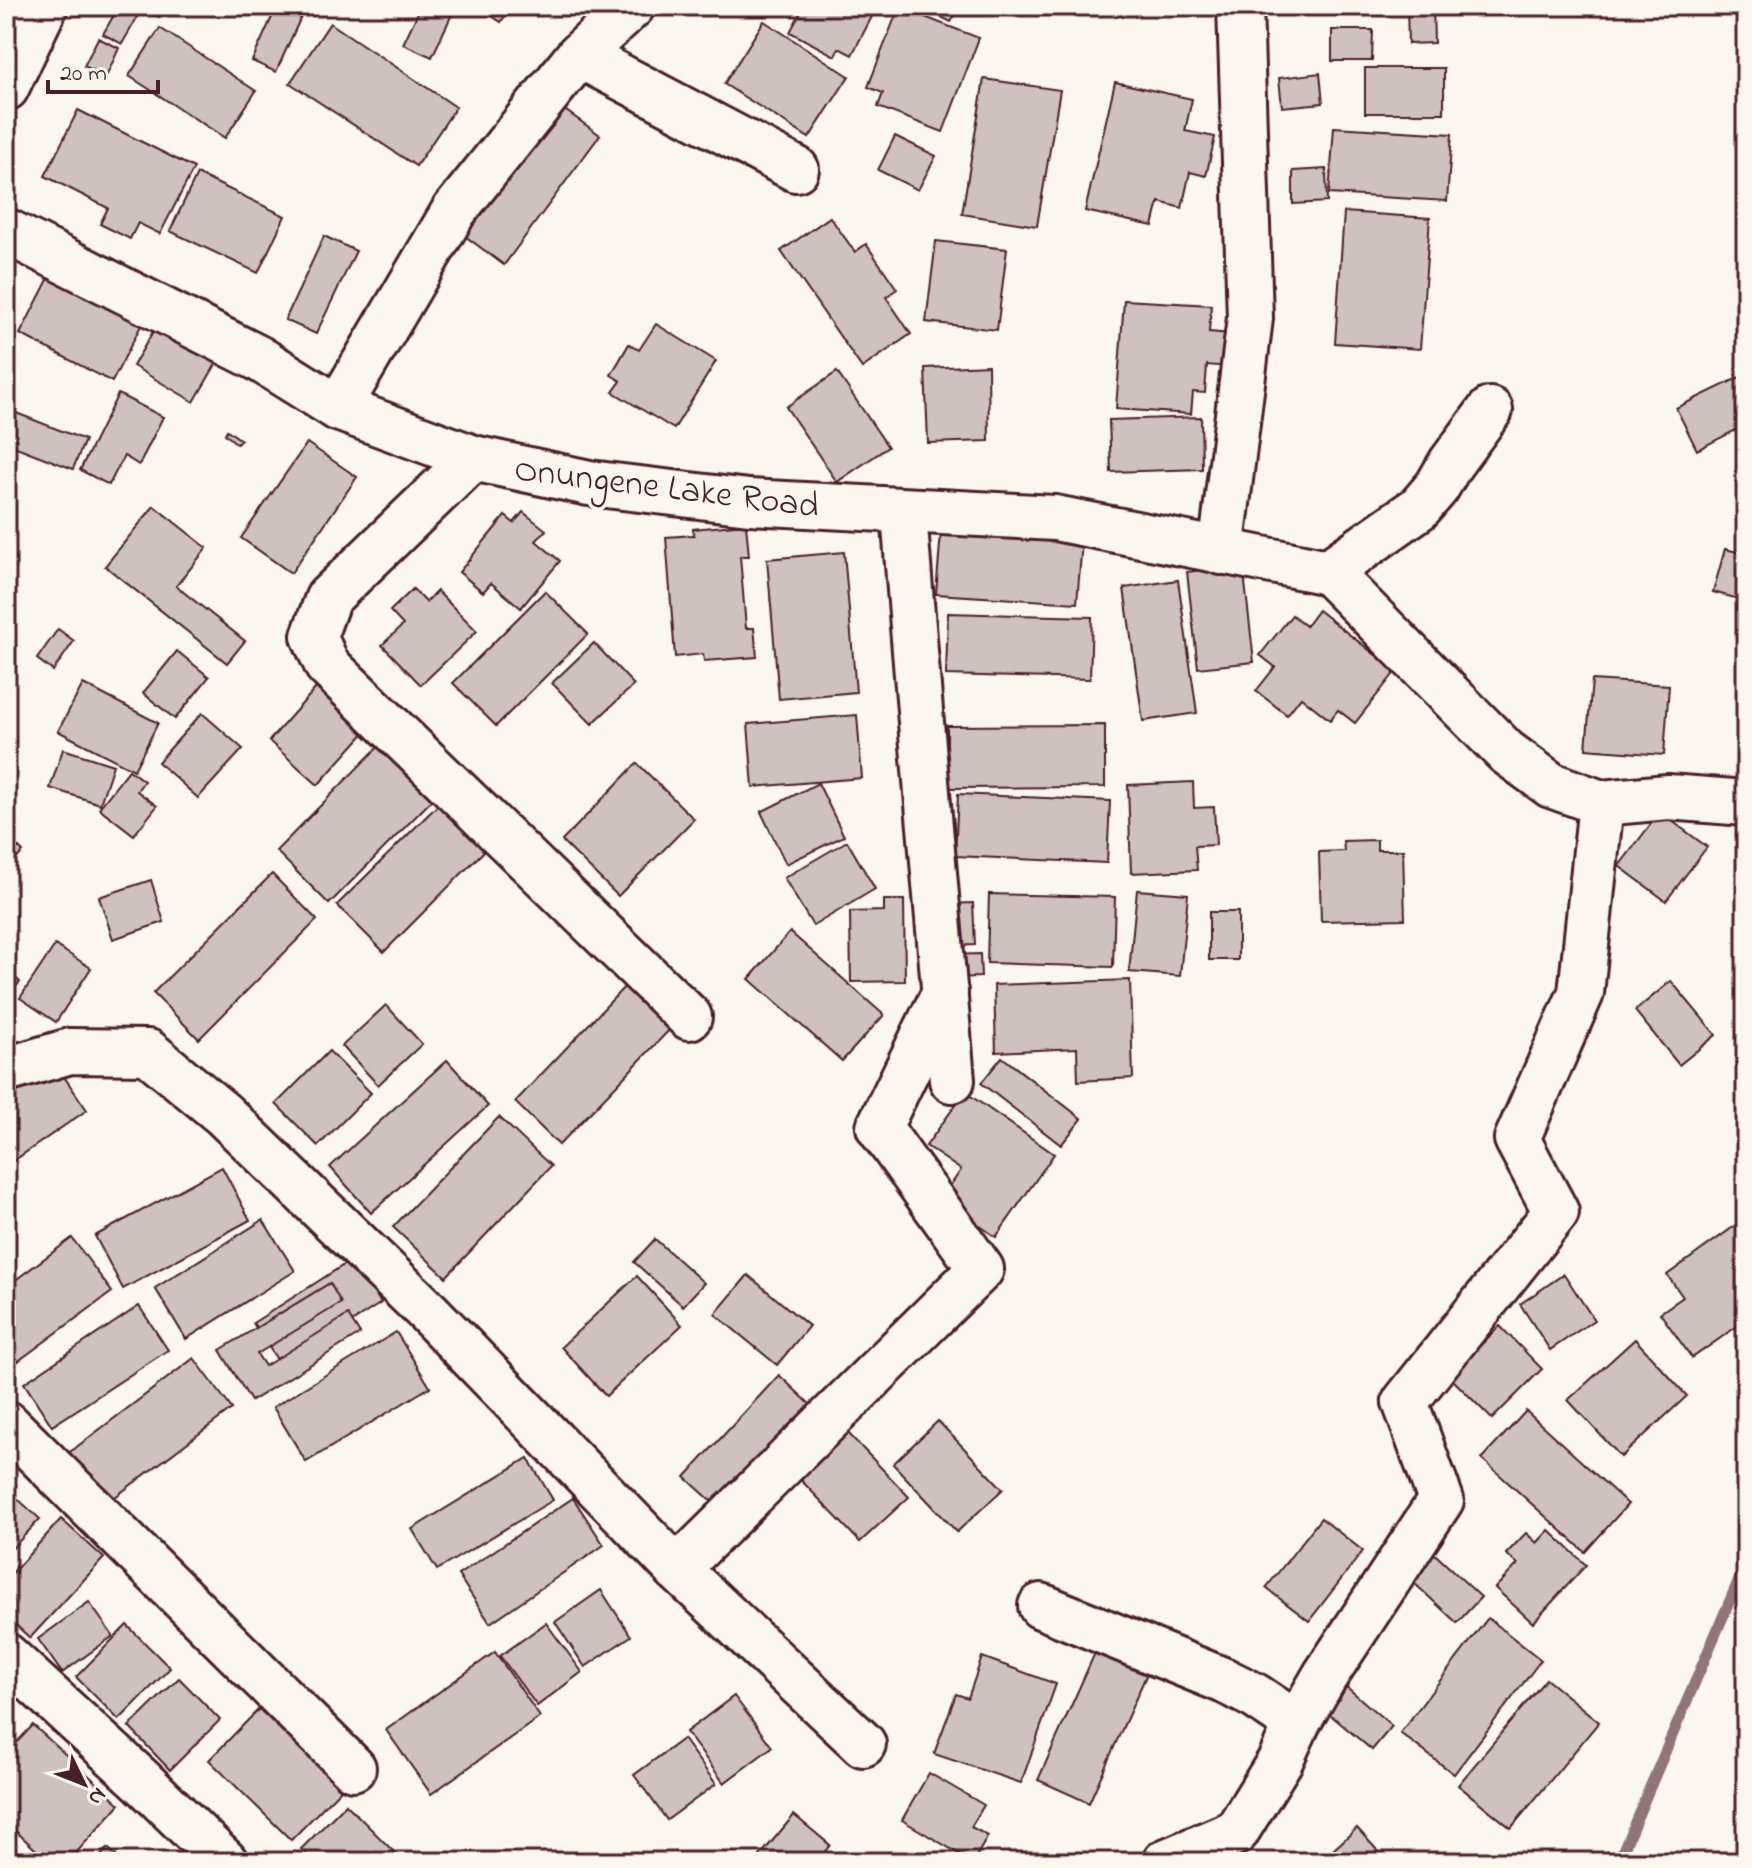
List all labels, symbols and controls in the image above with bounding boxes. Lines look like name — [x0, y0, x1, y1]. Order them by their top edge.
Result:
scale bar — [48, 44, 158, 94]
text: 20 m — [60, 57, 107, 92]
street label: Onungene Lake Road — [511, 444, 822, 534]
north arrow — [44, 1744, 124, 1824]
text: N — [80, 1779, 113, 1812]

